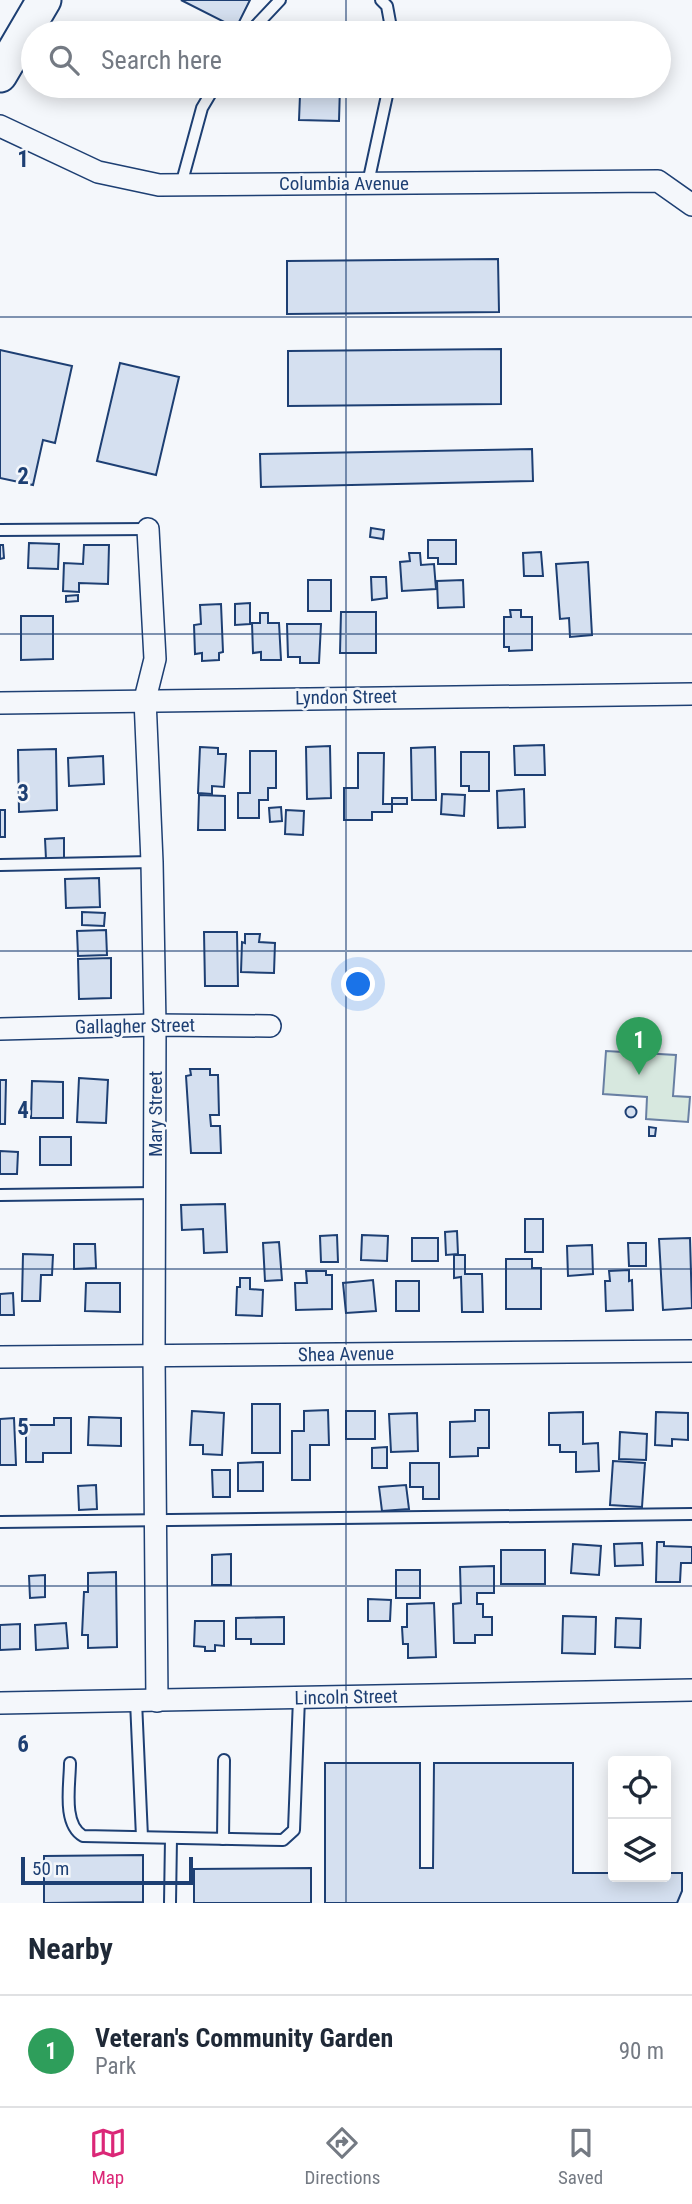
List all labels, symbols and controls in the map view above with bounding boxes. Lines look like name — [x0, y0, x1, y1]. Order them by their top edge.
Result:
search box — [21, 21, 671, 98]
icon: search — [45, 41, 83, 79]
text: Search here — [101, 45, 222, 75]
text: 1 — [17, 146, 29, 173]
street label: Columbia Avenue — [279, 172, 409, 195]
text: 2 — [17, 463, 29, 490]
street label: Lyndon Street — [295, 685, 397, 709]
text: 3 — [17, 780, 29, 807]
your location — [341, 967, 375, 1001]
street label: Gallagher Street — [75, 1013, 195, 1039]
pin: 1 — [616, 1017, 662, 1075]
street label: Mary Street — [144, 1071, 167, 1157]
text: 4 — [17, 1097, 29, 1124]
street label: Shea Avenue — [298, 1342, 394, 1366]
text: 5 — [17, 1414, 29, 1441]
street label: Lincoln Street — [294, 1685, 398, 1709]
text: 6 — [17, 1731, 29, 1758]
map controls — [608, 1756, 671, 1882]
button: locate — [608, 1756, 671, 1819]
button: layers — [608, 1819, 671, 1882]
scale bar — [21, 1854, 192, 1886]
text: 50 m — [32, 1857, 69, 1880]
text: Nearby — [28, 1931, 113, 1966]
text: Veteran's Community Garden — [95, 2023, 393, 2053]
text: 1 — [45, 2038, 57, 2065]
text: 90 m — [619, 2038, 664, 2065]
text: Park — [95, 2053, 136, 2080]
tab: Map — [89, 2124, 127, 2189]
tab: Directions — [304, 2124, 380, 2189]
tab: Saved — [558, 2124, 603, 2189]

